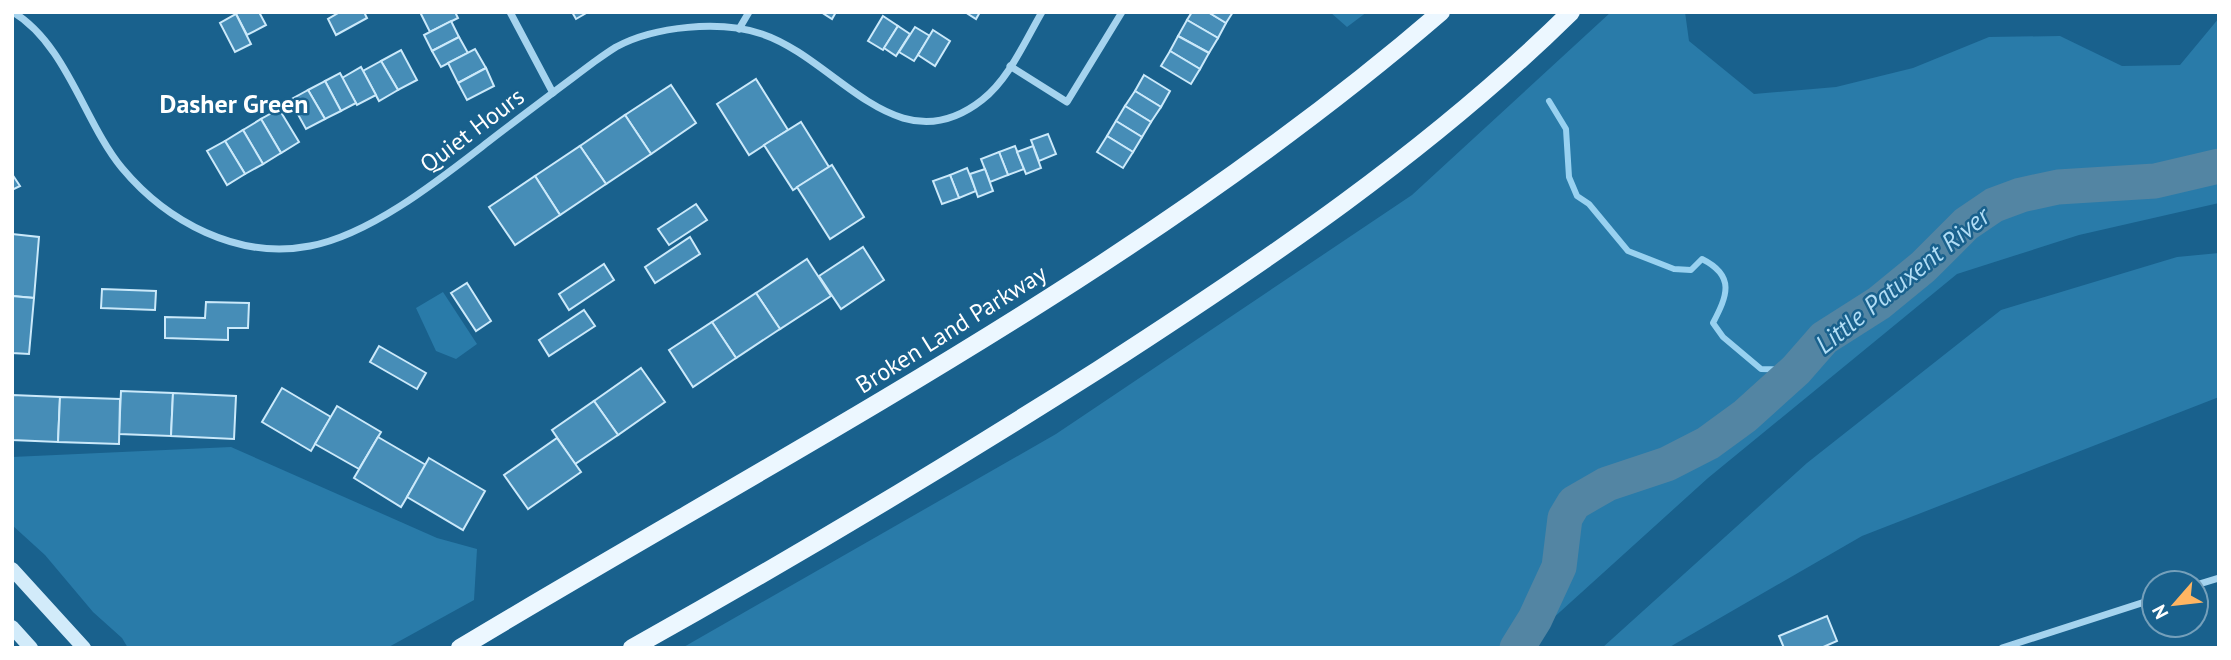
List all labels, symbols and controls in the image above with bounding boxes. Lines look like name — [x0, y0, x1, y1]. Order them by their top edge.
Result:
street label: Quiet Hours — [414, 81, 530, 179]
district label: Dasher Green — [160, 87, 308, 120]
water label: Little Patuxent River — [1808, 199, 1997, 361]
street label: Broken Land Parkway — [850, 258, 1052, 400]
north arrow — [2140, 569, 2210, 639]
text: N — [2146, 601, 2174, 623]

